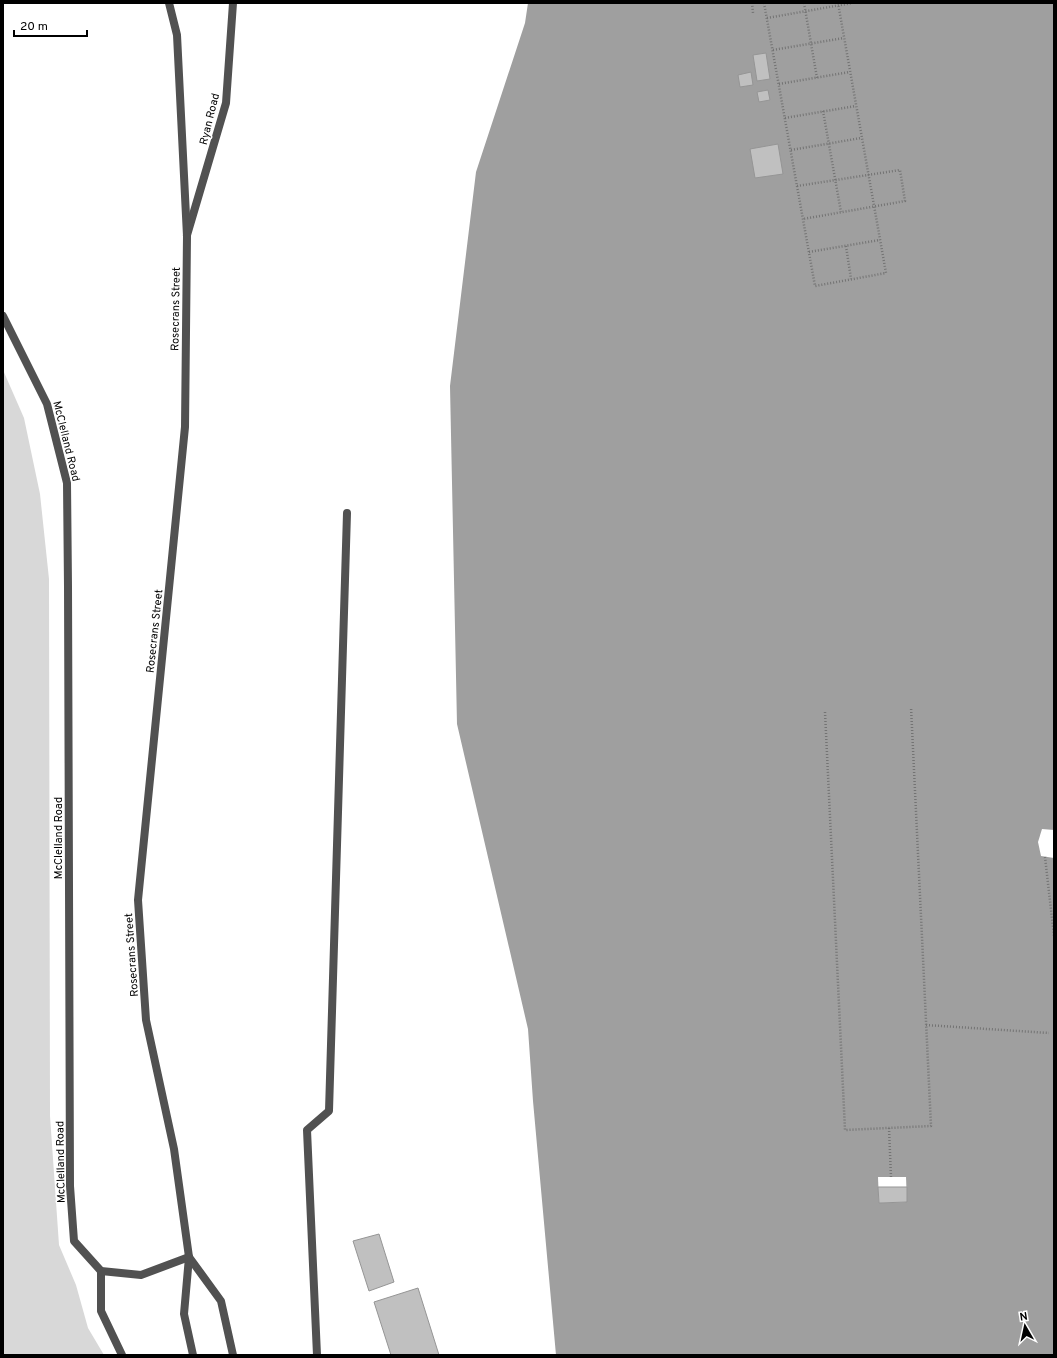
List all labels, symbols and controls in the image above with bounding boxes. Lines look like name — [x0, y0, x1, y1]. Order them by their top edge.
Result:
scale bar — [14, 12, 87, 38]
text: 20 m — [20, 19, 48, 35]
street label: Ryan Road — [197, 92, 223, 147]
street label: Rosecrans Street — [168, 267, 184, 351]
street label: McClelland Road — [49, 400, 83, 483]
street label: Rosecrans Street — [144, 589, 166, 674]
street label: McClelland Road — [52, 797, 66, 879]
street label: Rosecrans Street — [122, 913, 142, 997]
street label: McClelland Road — [53, 1121, 69, 1203]
north arrow — [1005, 1306, 1045, 1346]
text: N — [1019, 1310, 1029, 1325]

